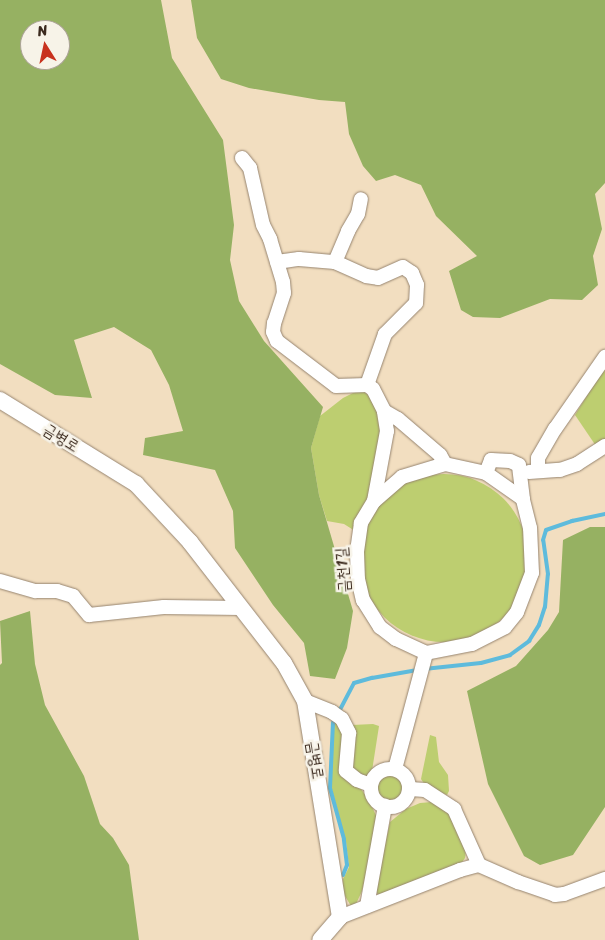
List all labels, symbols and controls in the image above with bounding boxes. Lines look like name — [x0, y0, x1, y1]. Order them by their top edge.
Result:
text: N — [36, 18, 49, 44]
north arrow — [20, 20, 70, 70]
street label: 금병로 — [40, 420, 82, 456]
street label: 금천1길 — [332, 547, 354, 593]
street label: 금병로 — [302, 739, 328, 781]

